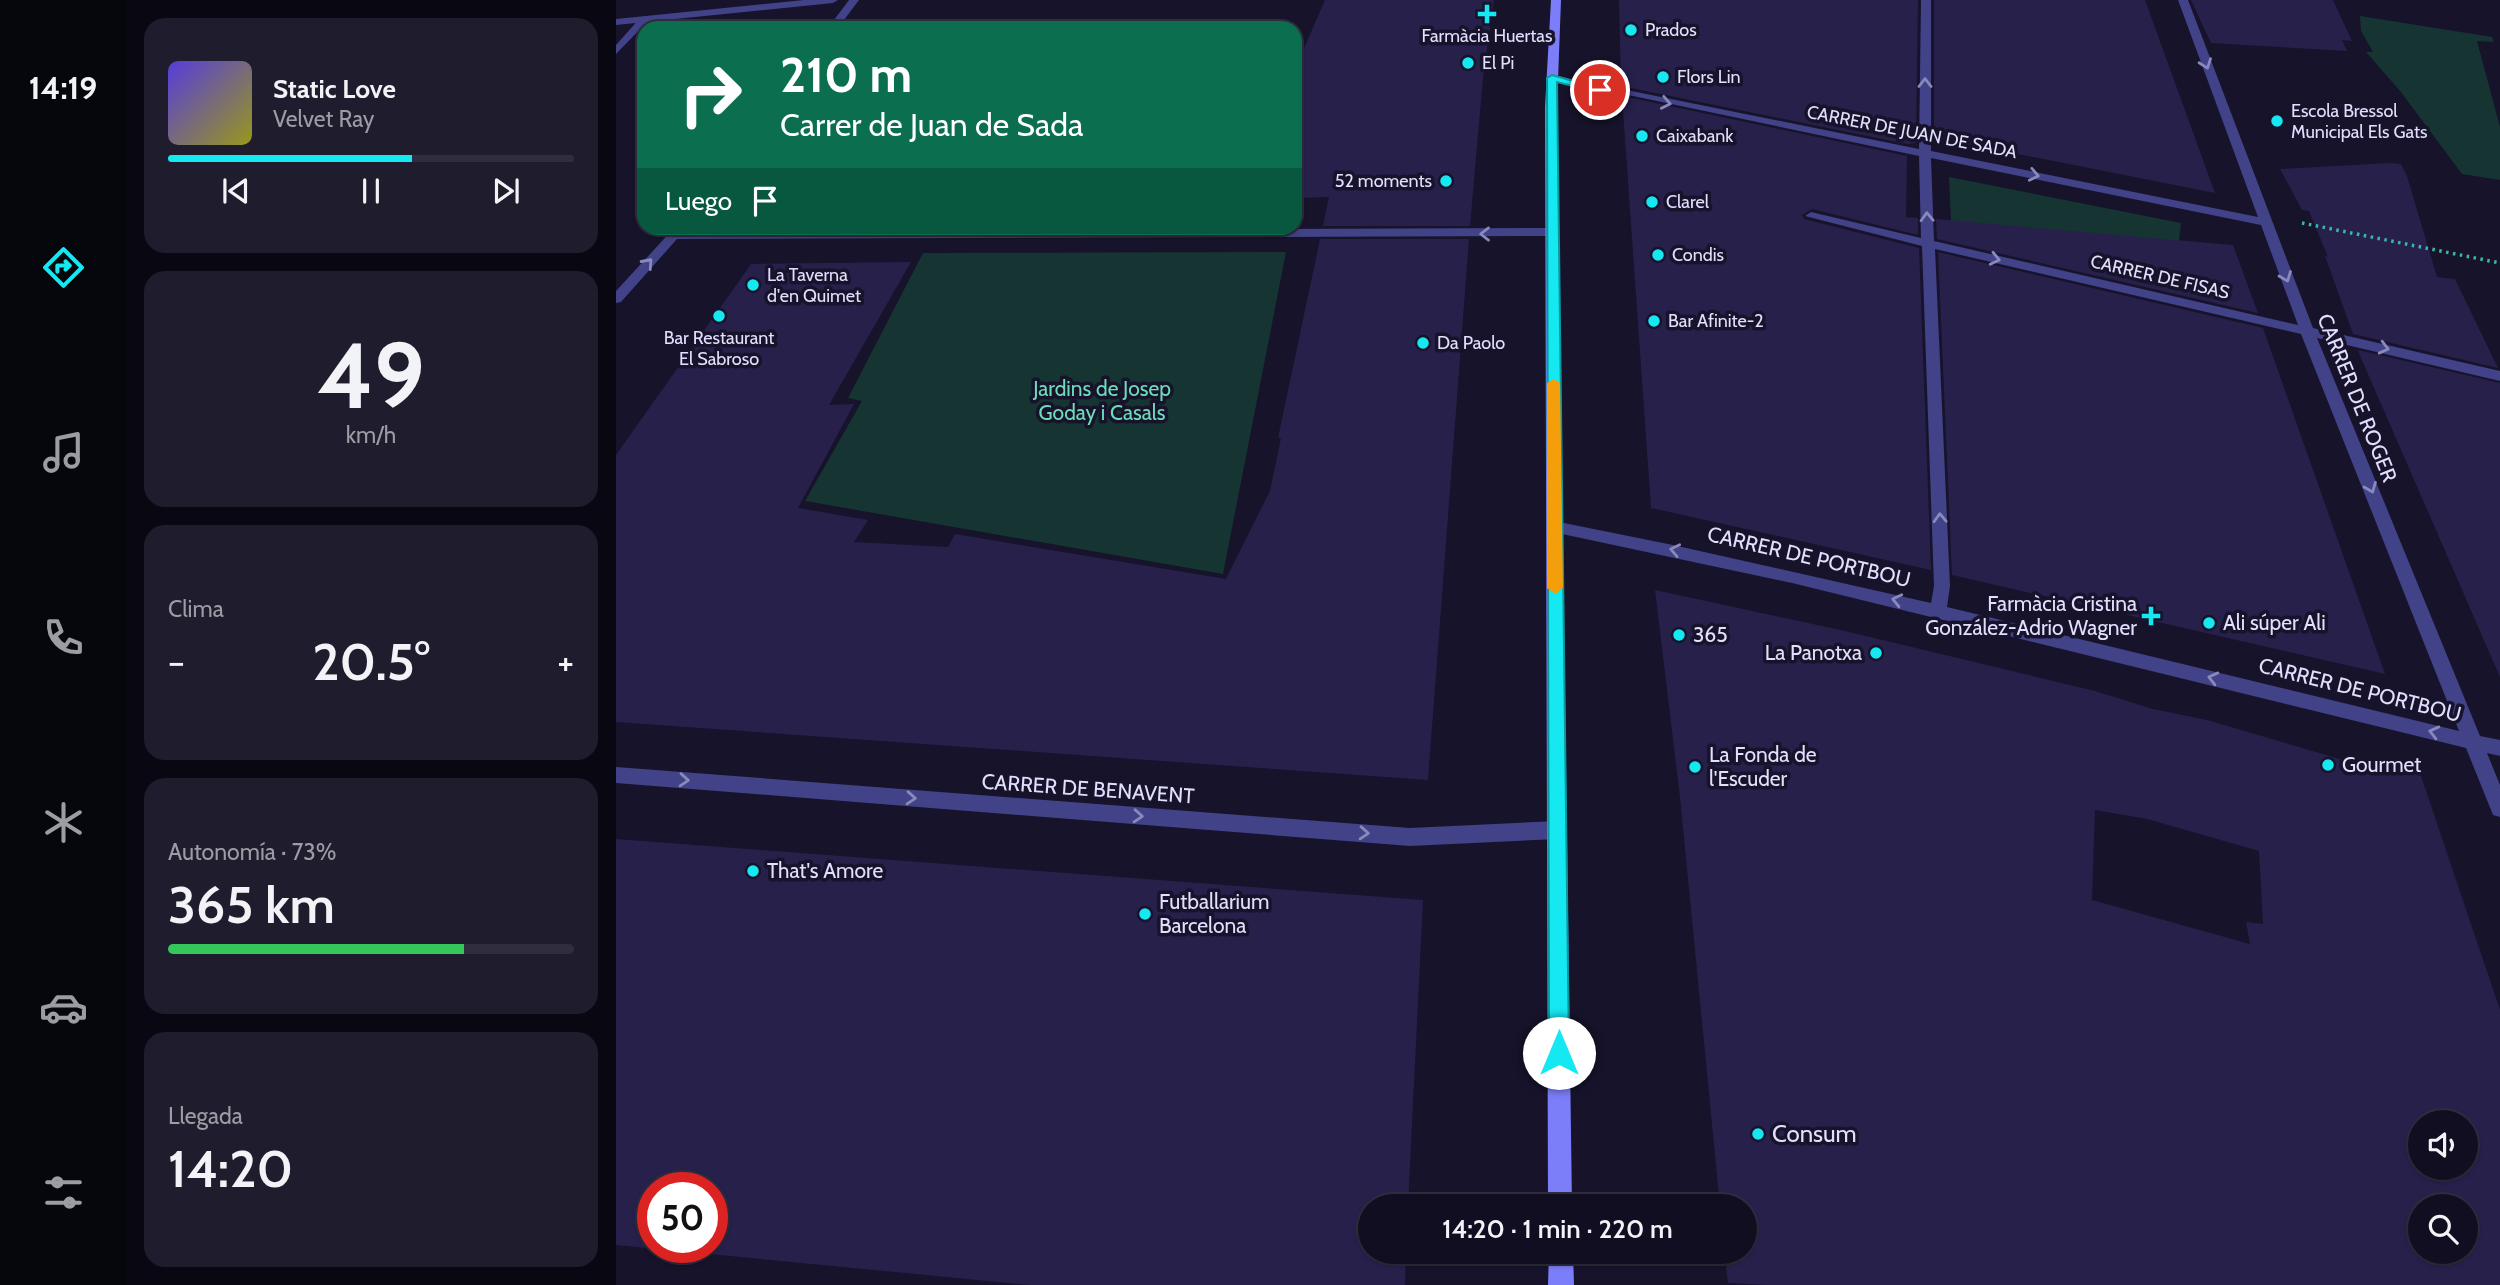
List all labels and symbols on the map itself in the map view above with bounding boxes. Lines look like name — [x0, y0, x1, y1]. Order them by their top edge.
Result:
marker: Farmàcia Huertas — [1479, 6, 1495, 22]
place label: Prados — [1645, 19, 1697, 41]
marker: Prados — [1623, 22, 1639, 38]
place label: Farmàcia Huertas — [1422, 25, 1552, 47]
place label: El Pi — [1482, 52, 1514, 74]
marker: El Pi — [1460, 55, 1476, 71]
one-way arrow — [2198, 58, 2212, 70]
pin — [1570, 60, 1630, 120]
place label: Flors Lin — [1677, 66, 1741, 88]
marker: Flors Lin — [1655, 69, 1671, 85]
one-way arrow — [1917, 78, 1933, 88]
one-way arrow — [1660, 94, 1672, 109]
place label: Escola Bressol Municipal Els Gats — [2291, 100, 2427, 143]
street label: CARRER DE JUAN DE SADA — [1805, 101, 2019, 163]
marker: Escola Bressol Municipal Els Gats — [2269, 113, 2285, 129]
place label: Caixabank — [1656, 125, 1734, 147]
marker: Caixabank — [1634, 128, 1650, 144]
one-way arrow — [2028, 166, 2040, 181]
place label: 52 moments — [1335, 170, 1432, 192]
marker: 52 moments — [1438, 173, 1454, 189]
place label: Clarel — [1666, 191, 1710, 213]
marker: Clarel — [1644, 194, 1660, 210]
one-way arrow — [1920, 211, 1935, 222]
one-way arrow — [1479, 226, 1490, 242]
place label: Condis — [1672, 244, 1724, 266]
marker: Condis — [1650, 247, 1666, 263]
street label: CARRER DE FISAS — [2088, 250, 2232, 304]
one-way arrow — [1989, 251, 2001, 266]
one-way arrow — [640, 258, 653, 271]
place label: La Taverna d'en Quimet — [767, 264, 861, 307]
one-way arrow — [2278, 270, 2292, 282]
marker: La Taverna d'en Quimet — [745, 277, 761, 293]
marker: Bar Restaurant El Sabroso — [711, 308, 727, 324]
place label: Bar Afinite-2 — [1668, 310, 1764, 332]
street label: CARRER DE ROGER — [2312, 310, 2403, 486]
marker: Bar Afinite-2 — [1646, 313, 1662, 329]
place label: Bar Restaurant El Sabroso — [664, 327, 774, 370]
place label: Da Paolo — [1437, 332, 1505, 354]
marker: Da Paolo — [1415, 335, 1431, 351]
one-way arrow — [2377, 340, 2389, 354]
park label: Jardins de Josep Goday i Casals — [1032, 376, 1171, 425]
one-way arrow — [2363, 481, 2377, 494]
one-way arrow — [1932, 512, 1947, 523]
street label: CARRER DE PORTBOU — [1705, 521, 1913, 592]
one-way arrow — [1669, 544, 1681, 559]
place label: Farmàcia Cristina González-Adrio Wagner — [1925, 591, 2137, 640]
one-way arrow — [1891, 594, 1903, 609]
marker: Farmàcia Cristina González-Adrio Wagner — [2143, 608, 2159, 624]
place label: Ali súper Ali — [2223, 610, 2326, 635]
marker: Ali súper Ali — [2201, 615, 2217, 631]
place label: 365 — [1693, 622, 1728, 647]
marker: 365 — [1671, 627, 1687, 643]
place label: La Panotxa — [1765, 640, 1862, 665]
marker: La Panotxa — [1868, 645, 1884, 661]
street label: CARRER DE PORTBOU — [2256, 652, 2464, 727]
one-way arrow — [2207, 671, 2219, 686]
one-way arrow — [2428, 726, 2440, 740]
place label: La Fonda de l'Escuder — [1709, 742, 1817, 791]
place label: Gourmet — [2342, 752, 2421, 777]
marker: Gourmet — [2320, 757, 2336, 773]
marker: La Fonda de l'Escuder — [1687, 759, 1703, 775]
street label: CARRER DE BENAVENT — [981, 769, 1195, 808]
one-way arrow — [679, 772, 690, 787]
one-way arrow — [906, 790, 917, 805]
one-way arrow — [1132, 808, 1143, 823]
one-way arrow — [1359, 825, 1370, 840]
place label: That's Amore — [767, 858, 883, 883]
marker: That's Amore — [745, 863, 761, 879]
place label: Futballarium Barcelona — [1159, 889, 1269, 938]
marker: Futballarium Barcelona — [1137, 906, 1153, 922]
position arrow — [1522, 1016, 1596, 1090]
place label: Consum — [1772, 1119, 1857, 1148]
marker: Consum — [1750, 1126, 1766, 1142]
speed limit sign: 50 — [637, 1172, 728, 1263]

